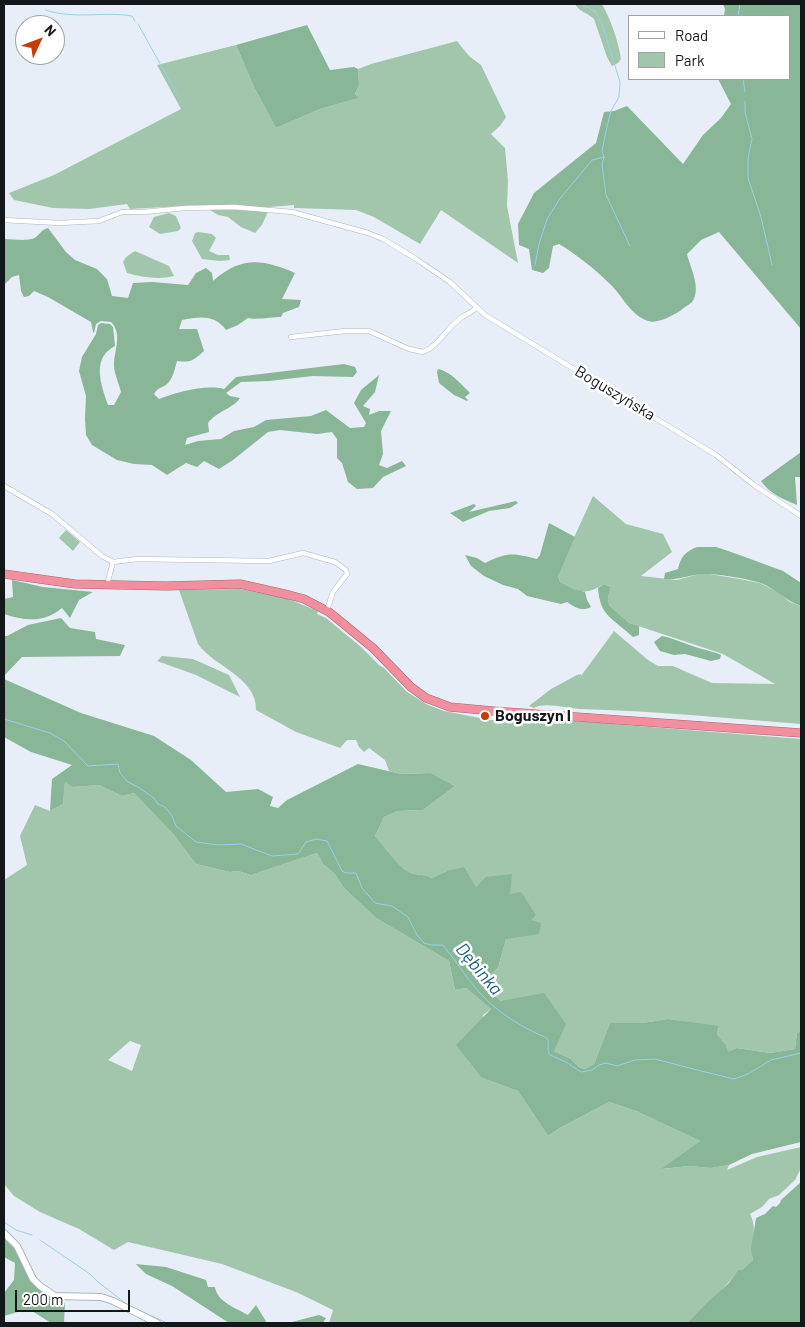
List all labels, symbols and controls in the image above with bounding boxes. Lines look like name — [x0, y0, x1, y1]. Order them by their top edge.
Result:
north arrow — [15, 15, 65, 65]
legend — [628, 15, 790, 80]
text: N — [41, 21, 60, 39]
text: Road — [675, 26, 708, 44]
text: Park — [675, 51, 704, 69]
street label: Boguszyńska — [571, 361, 659, 425]
place label: Boguszyn I — [495, 706, 571, 726]
marker: Boguszyn I — [479, 710, 491, 722]
water label: Dębinka — [451, 939, 507, 999]
scale bar — [18, 1280, 132, 1312]
text: 200 m — [23, 1290, 63, 1308]

